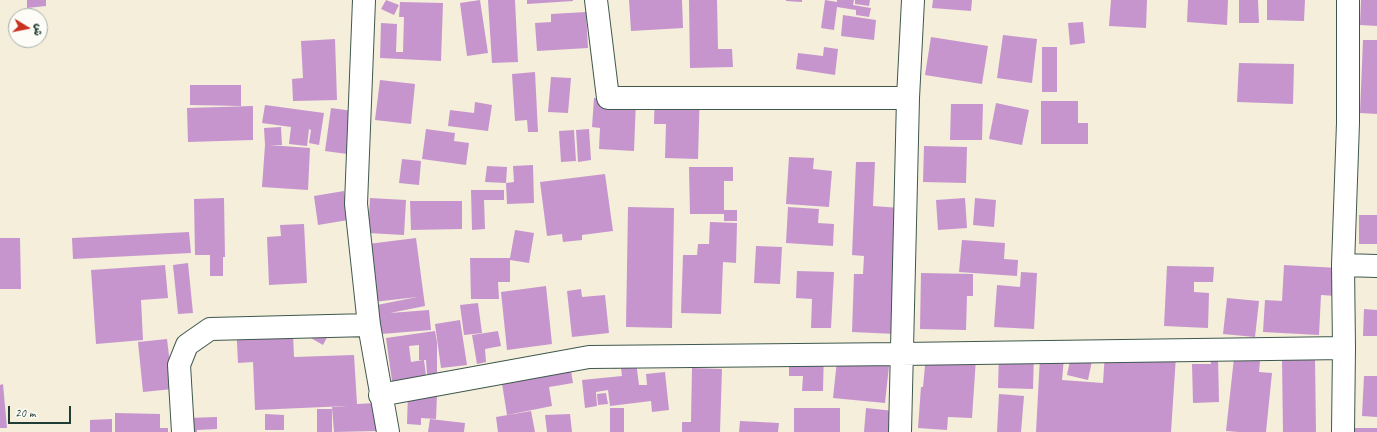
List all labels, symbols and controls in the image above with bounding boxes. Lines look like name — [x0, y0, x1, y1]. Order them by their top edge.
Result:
north arrow — [8, 8, 48, 48]
text: ش — [31, 23, 47, 37]
scale bar — [10, 398, 73, 424]
text: 20 m — [15, 405, 35, 421]

